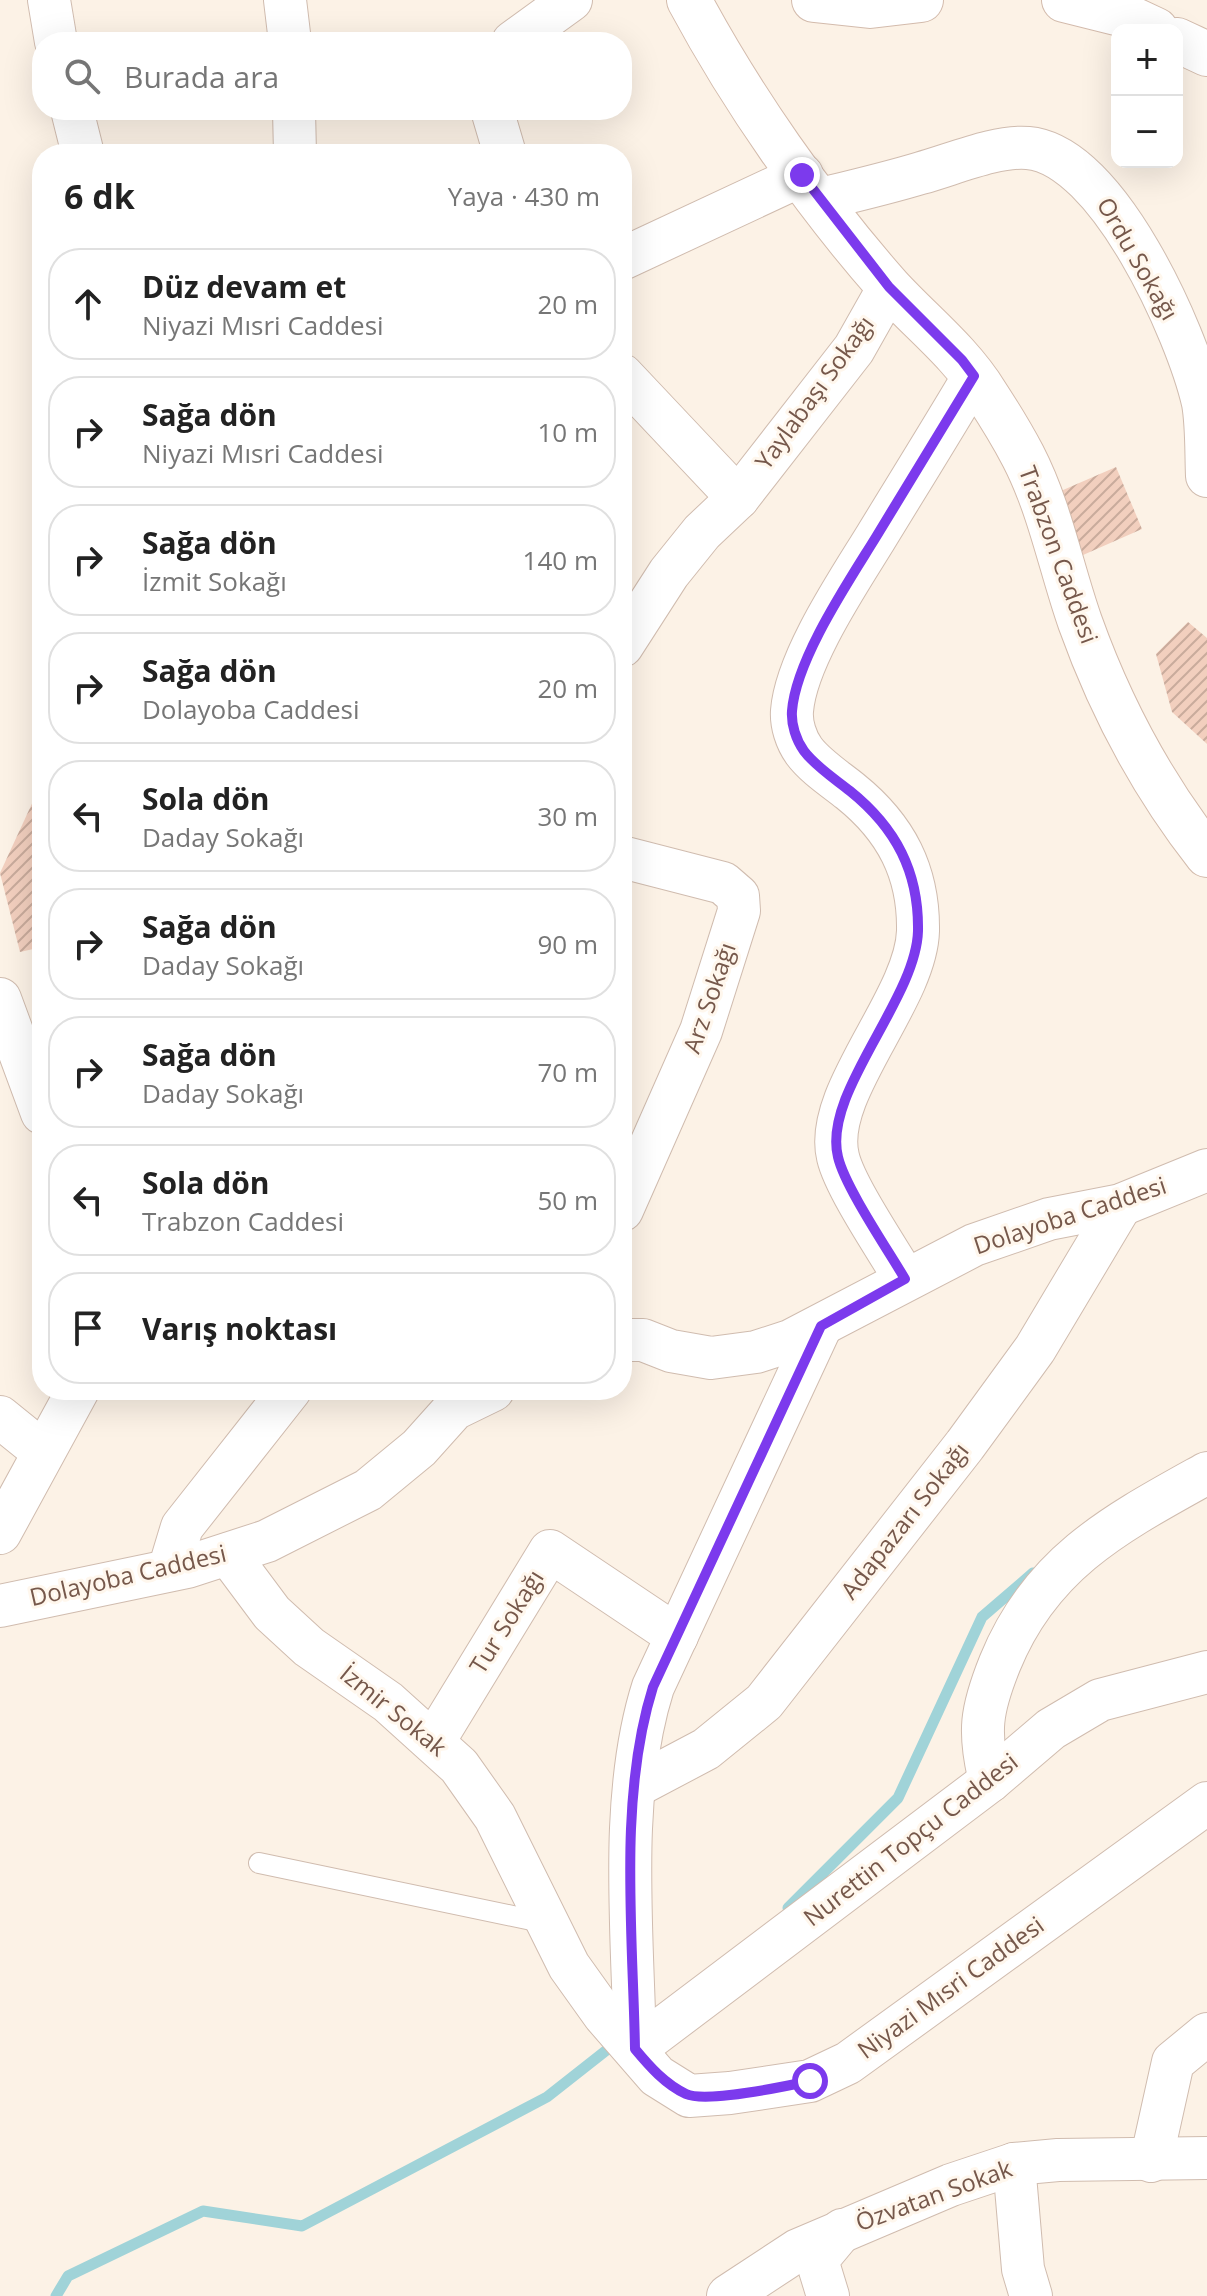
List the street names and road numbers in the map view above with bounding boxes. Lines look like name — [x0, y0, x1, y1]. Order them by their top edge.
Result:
street label: Ordu Sokağı — [1090, 191, 1187, 326]
street label: Yaylabaşı Sokağı — [747, 309, 881, 476]
street label: Trabzon Caddesi — [1012, 461, 1107, 648]
street label: Arz Sokağı — [674, 938, 743, 1057]
street label: Dolayoba Caddesi — [969, 1168, 1170, 1261]
street label: Adapazarı Sokağı — [832, 1435, 975, 1605]
street label: Dolayoba Caddesi — [26, 1536, 229, 1613]
street label: Tur Sokağı — [461, 1563, 551, 1679]
street label: İzmir Sokak — [334, 1657, 455, 1763]
street label: Nurettin Topçu Caddesi — [796, 1745, 1024, 1933]
street label: Niyazi Mısri Caddesi — [850, 1908, 1050, 2066]
street label: Özvatan Sokak — [851, 2151, 1017, 2238]

